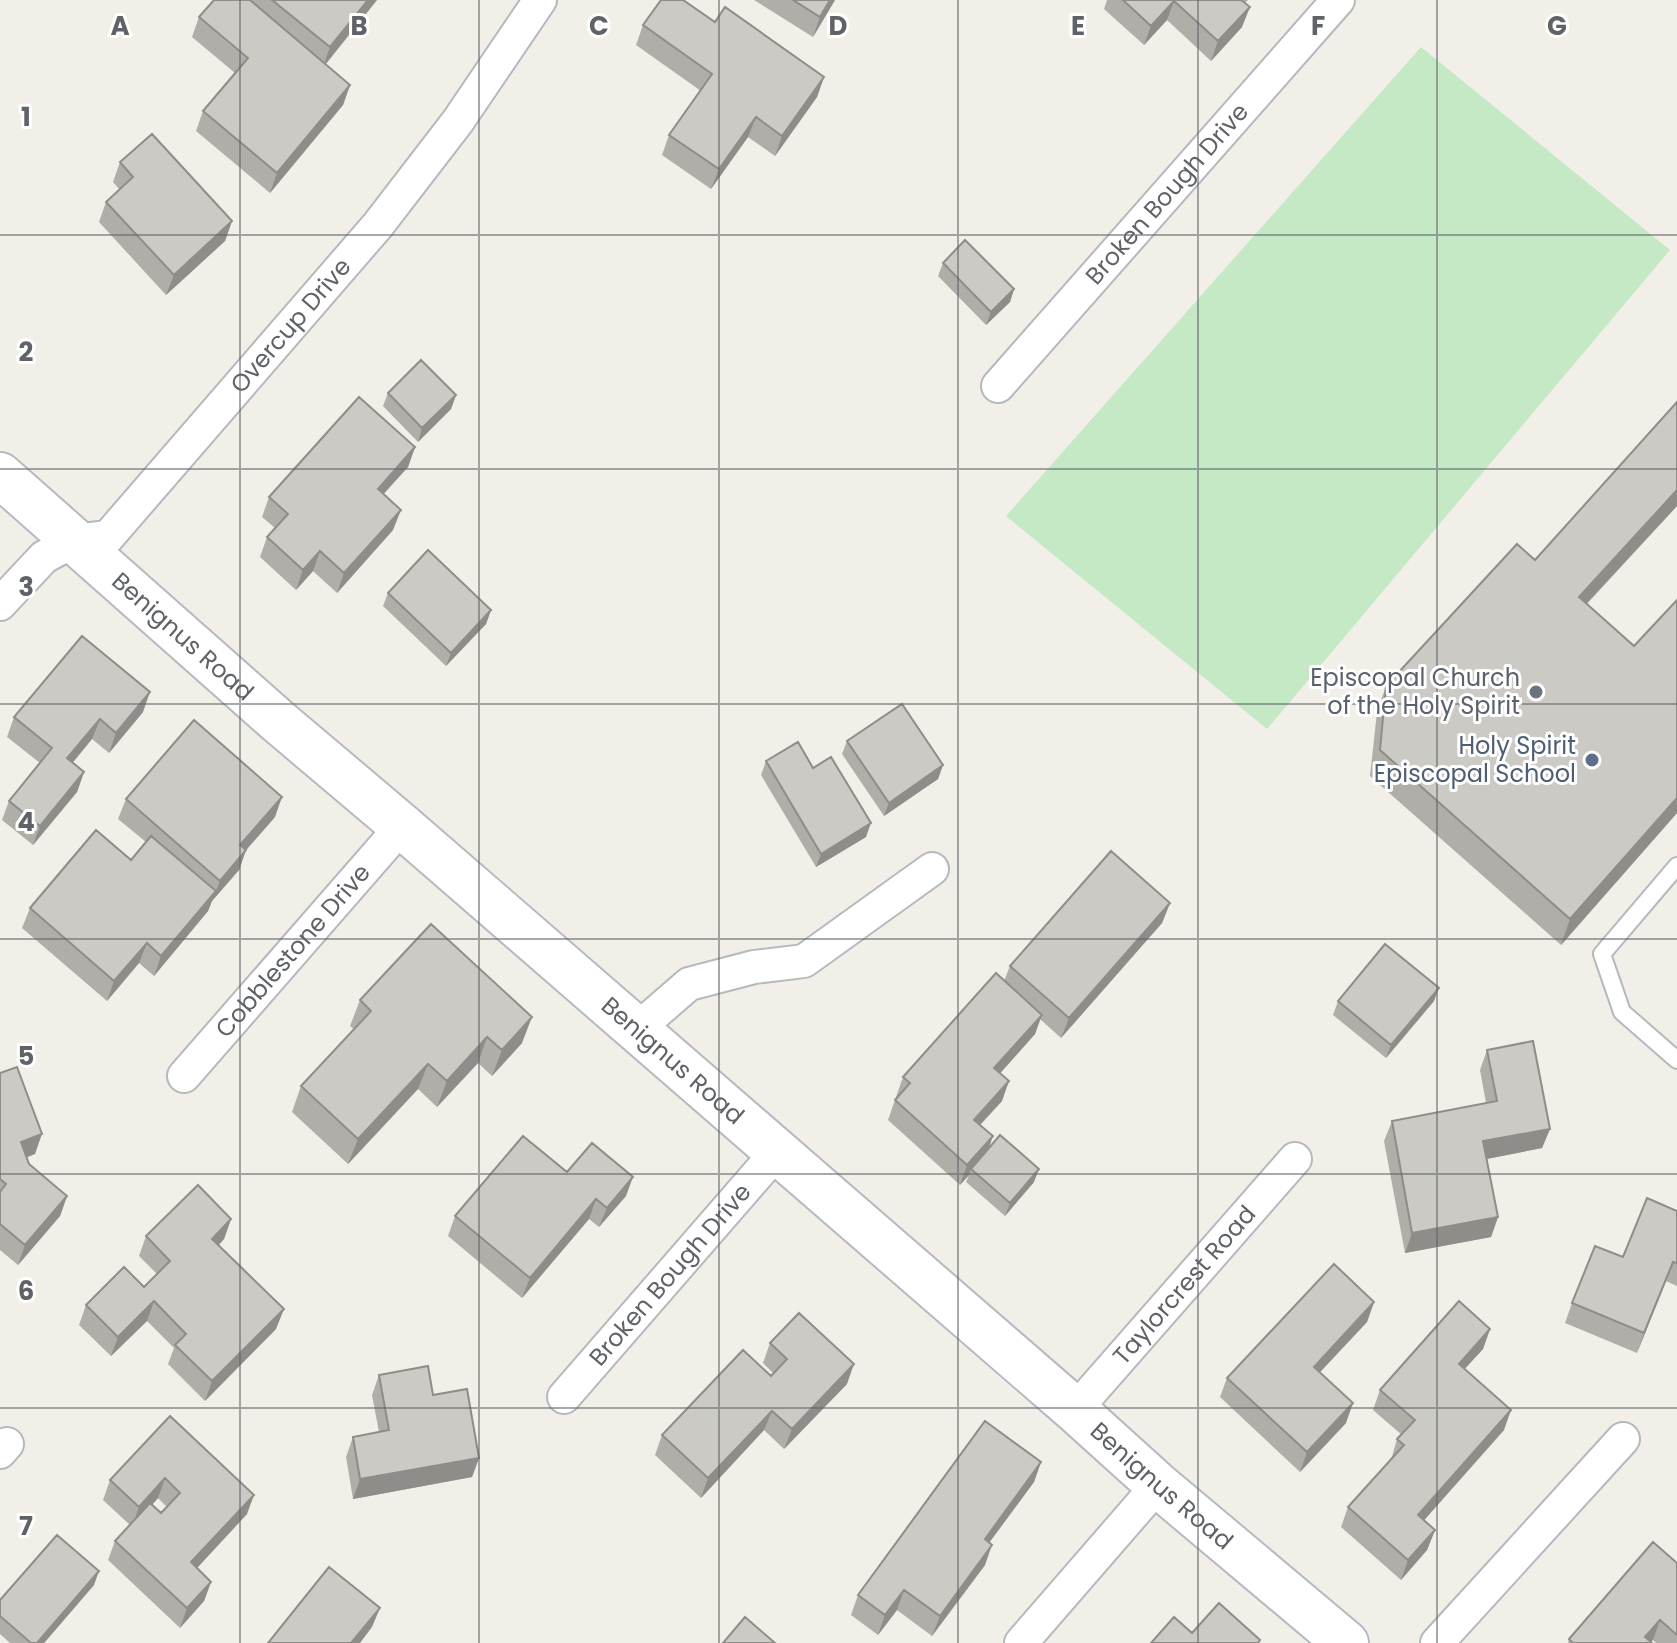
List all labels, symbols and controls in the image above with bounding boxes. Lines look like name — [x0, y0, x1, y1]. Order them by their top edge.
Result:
text: A — [110, 8, 130, 44]
text: B — [350, 8, 368, 44]
text: C — [589, 8, 609, 44]
text: D — [829, 8, 848, 44]
text: E — [1071, 8, 1085, 44]
text: F — [1311, 8, 1325, 44]
text: G — [1547, 8, 1567, 44]
street label: Broken Bough Drive — [1078, 96, 1256, 291]
text: 1 — [21, 99, 31, 135]
street label: Overcup Drive — [223, 251, 358, 400]
text: 2 — [19, 334, 34, 370]
street label: Benignus Road — [105, 565, 261, 708]
text: 3 — [18, 569, 34, 605]
place label: Episcopal Church of the Holy Spirit — [1310, 661, 1520, 722]
marker: Episcopal Church of the Holy Spirit — [1527, 683, 1545, 701]
place label: Holy Spirit Episcopal School — [1374, 729, 1576, 790]
marker: Holy Spirit Episcopal School — [1583, 751, 1601, 769]
text: 4 — [17, 804, 35, 840]
street label: Cobblestone Drive — [208, 857, 378, 1045]
street label: Benignus Road — [594, 989, 751, 1132]
text: 5 — [18, 1038, 34, 1074]
street label: Broken Bough Drive — [581, 1176, 758, 1373]
street label: Taylorcrest Road — [1105, 1198, 1263, 1371]
text: 6 — [18, 1273, 34, 1309]
street label: Benignus Road — [1083, 1415, 1240, 1557]
text: 7 — [19, 1508, 33, 1544]

